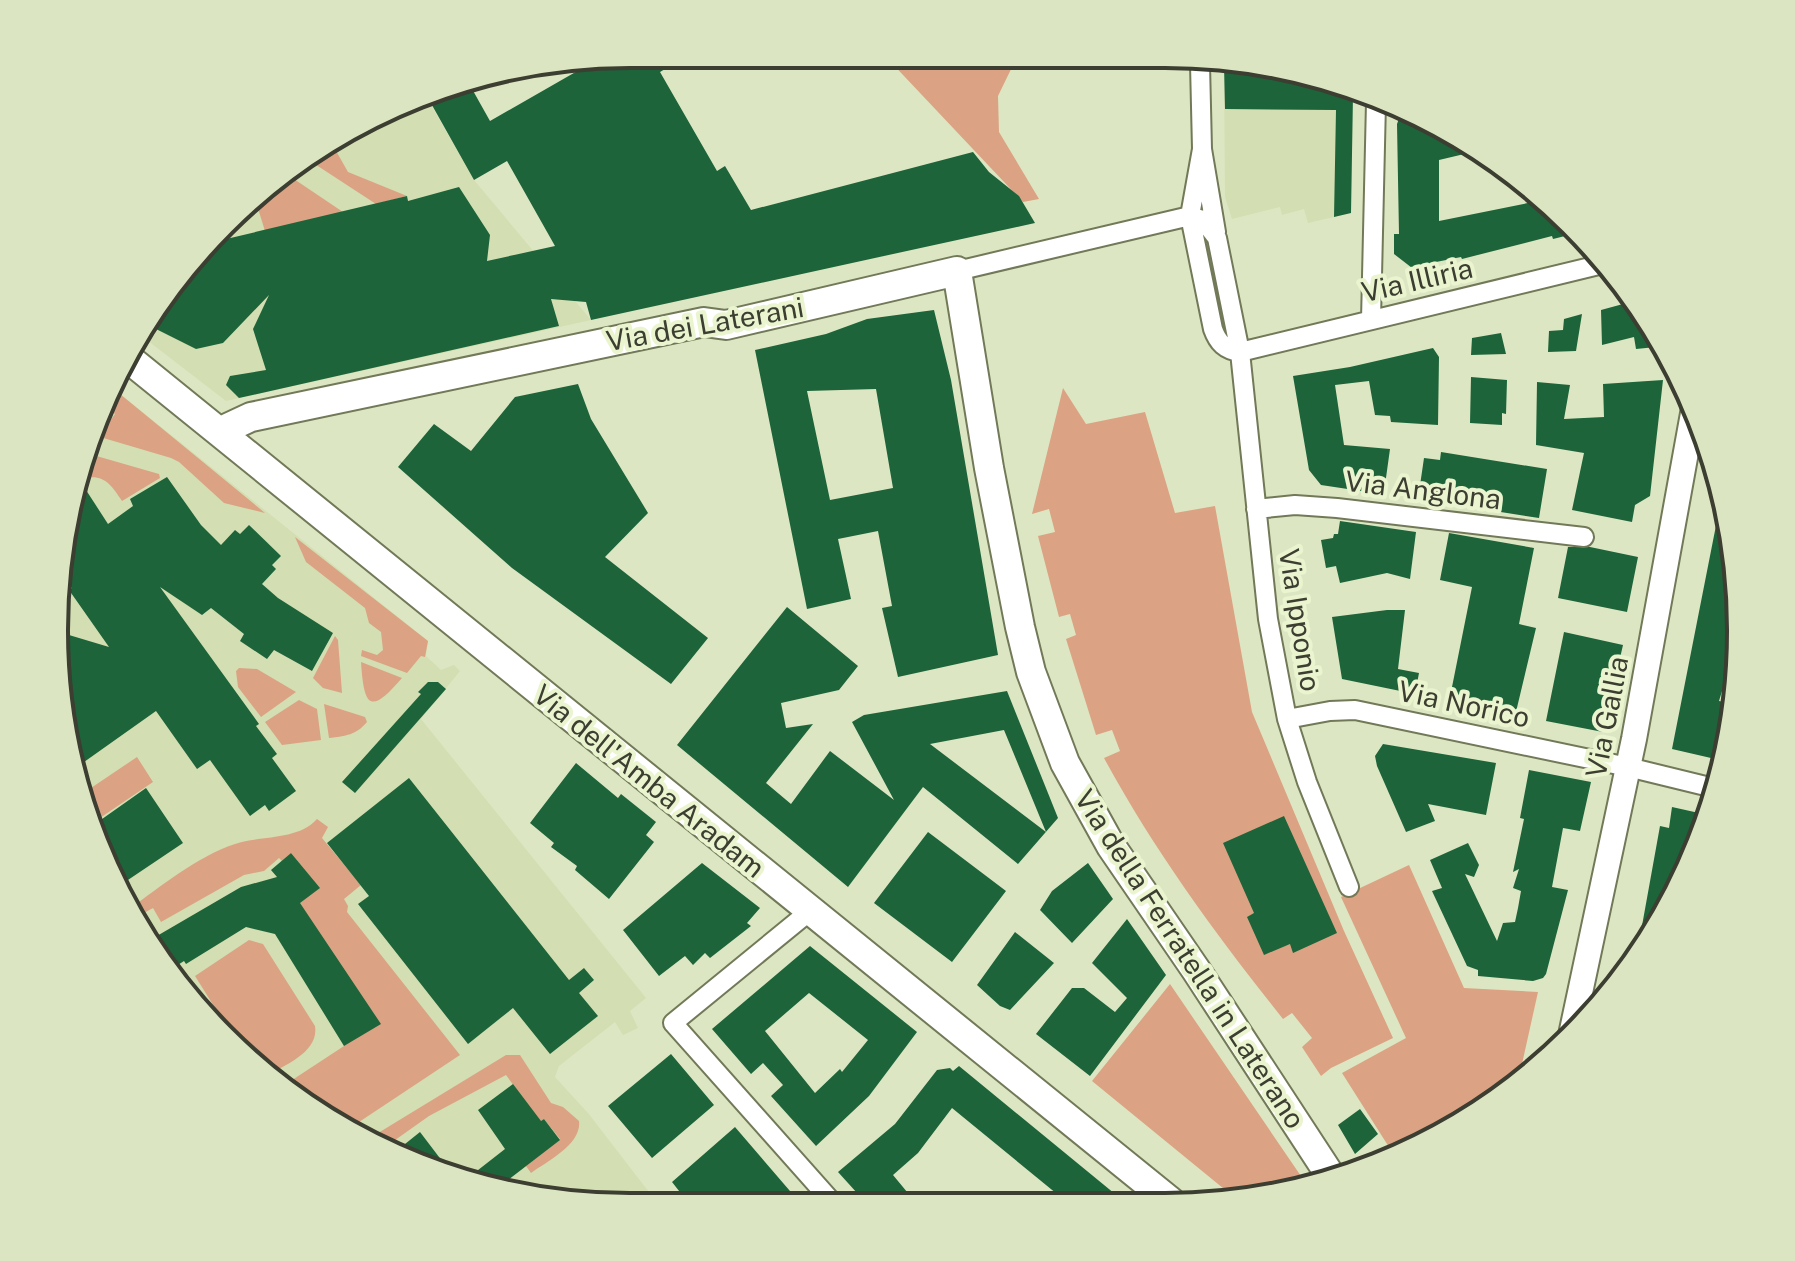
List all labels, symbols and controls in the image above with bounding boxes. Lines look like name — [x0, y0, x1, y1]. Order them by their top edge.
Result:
street label: Via Illiria — [1358, 251, 1476, 308]
street label: Via dei Laterani — [604, 290, 806, 357]
street label: Via Anglona — [1343, 464, 1503, 515]
street label: Via Ipponio — [1273, 546, 1328, 694]
street label: Via Gallia — [1579, 653, 1634, 780]
street label: Via Norico — [1395, 673, 1533, 734]
street label: Via dell'Amba Aradam — [527, 677, 771, 884]
street label: Via della Ferratella in Laterano — [1068, 783, 1312, 1134]

